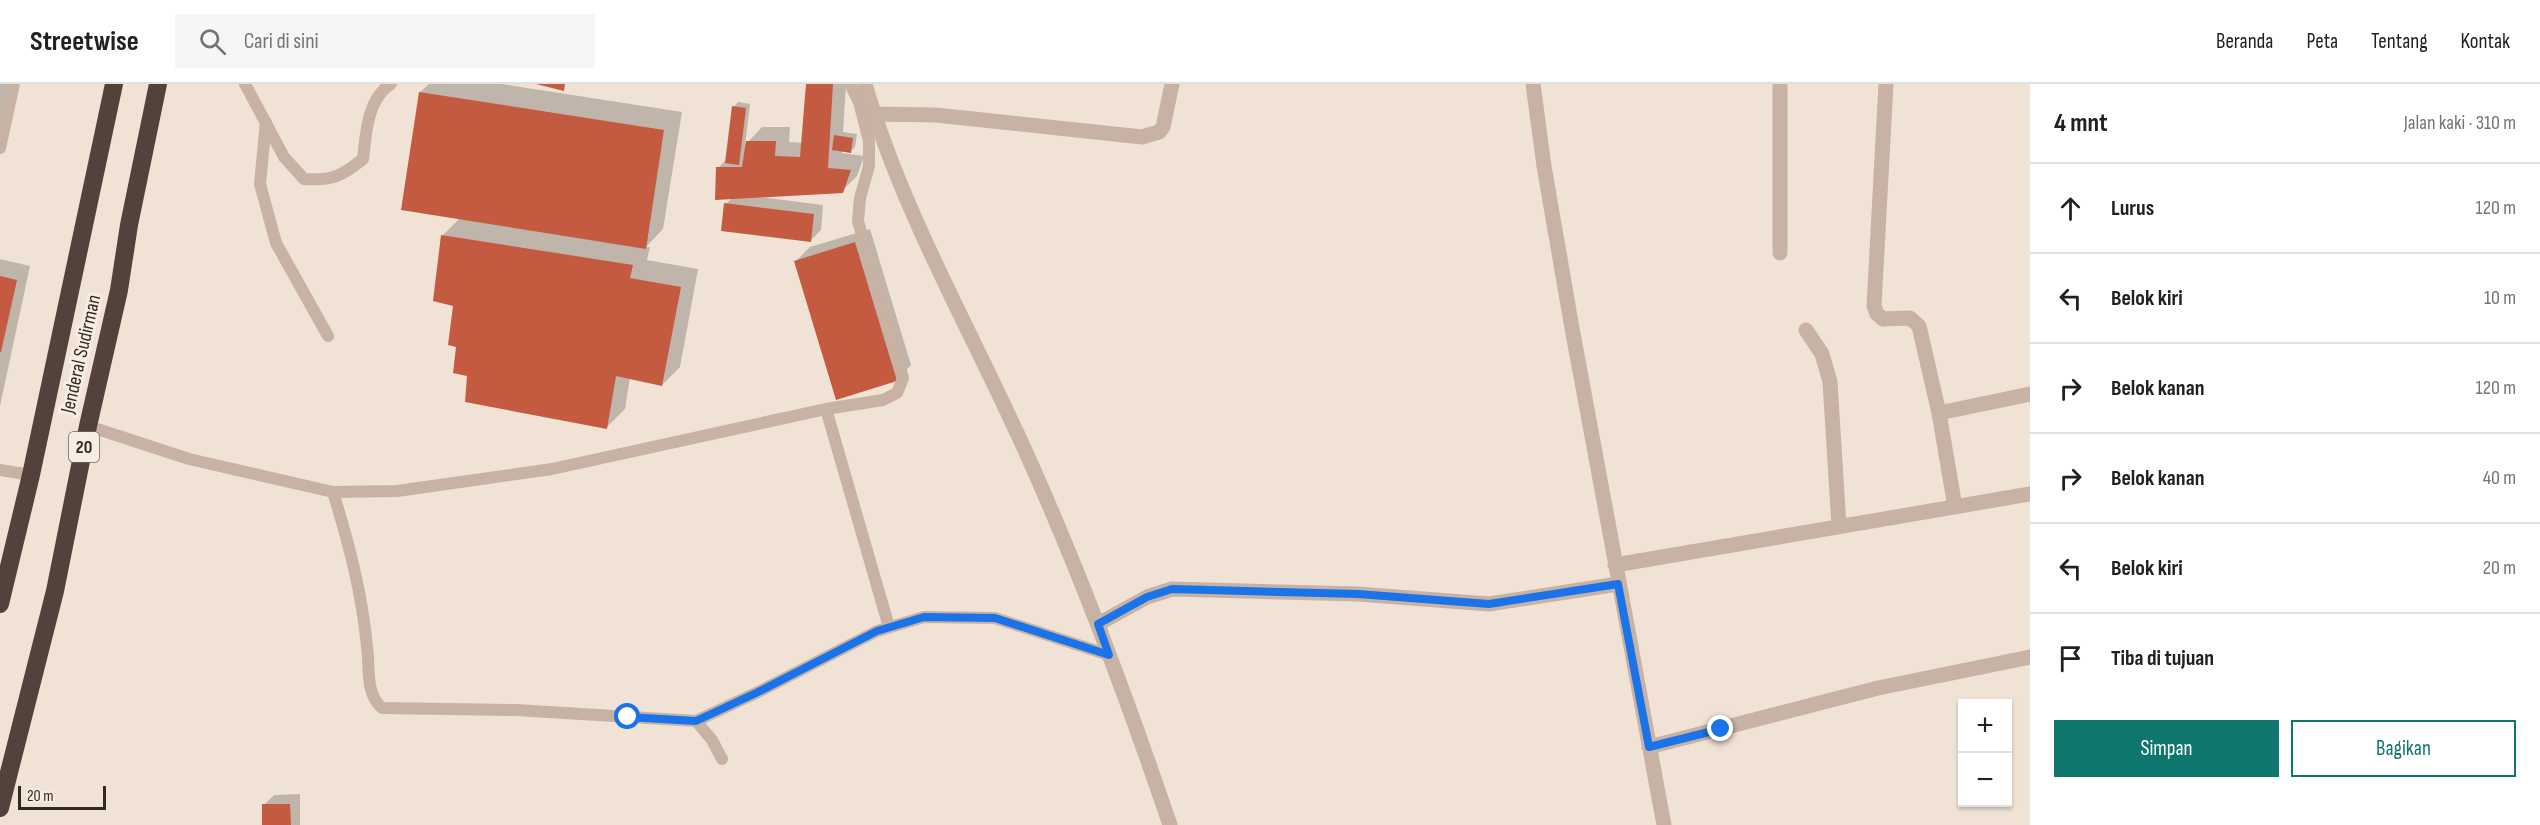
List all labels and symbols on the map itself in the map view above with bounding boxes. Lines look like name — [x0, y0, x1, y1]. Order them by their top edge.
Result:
street label: Jenderal Sudirman — [55, 292, 106, 417]
road number: 20 — [69, 432, 99, 462]
route start — [614, 703, 640, 729]
route end — [1707, 715, 1733, 741]
scale bar — [18, 783, 106, 810]

